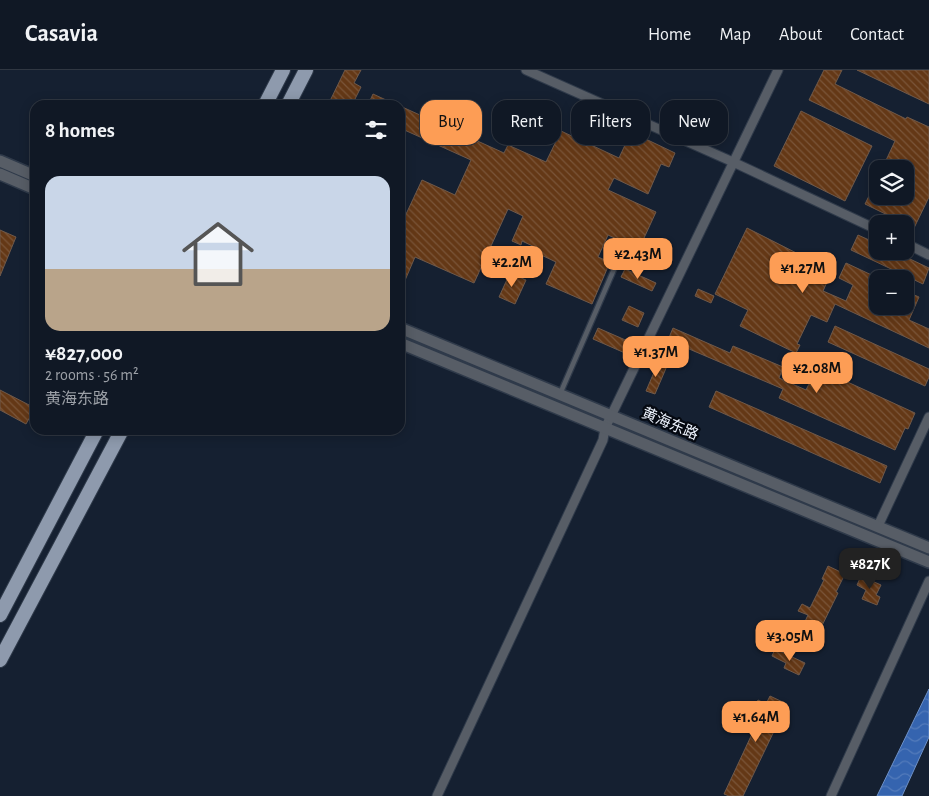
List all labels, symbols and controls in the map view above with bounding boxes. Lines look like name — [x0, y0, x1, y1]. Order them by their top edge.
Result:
text: Casavia — [25, 22, 98, 46]
text: Home — [648, 26, 691, 44]
text: Map — [719, 26, 751, 44]
text: About — [779, 26, 822, 44]
text: Contact — [850, 26, 904, 44]
chip: Buy — [420, 100, 482, 145]
chip: Rent — [492, 100, 561, 145]
chip: Filters — [571, 100, 650, 145]
chip: New — [660, 100, 728, 145]
icon: filters — [362, 116, 390, 144]
text: 8 homes — [45, 120, 115, 141]
map controls — [869, 160, 914, 315]
button: layers — [869, 160, 914, 205]
icon: home — [173, 209, 263, 299]
button: + — [869, 215, 914, 260]
pin: ¥2.43M — [597, 238, 679, 280]
pin: ¥2.2M — [477, 246, 547, 288]
text: ¥2.43M — [614, 246, 662, 262]
pin: ¥1.27M — [762, 252, 844, 294]
text: ¥2.2M — [492, 254, 532, 270]
text: ¥1.27M — [780, 260, 826, 276]
button: − — [869, 270, 914, 315]
pin: ¥1.37M — [615, 336, 697, 378]
text: ¥827,000 — [45, 343, 123, 364]
text: ¥1.37M — [634, 344, 678, 360]
pin: ¥2.08M — [776, 352, 858, 394]
text: ¥2.08M — [793, 360, 841, 376]
text: 2 rooms · 56 m² — [45, 367, 139, 383]
text: 黄海东路 — [45, 391, 109, 407]
street label: 黄海东路 — [639, 404, 701, 443]
pin: ¥827K — [835, 548, 905, 590]
text: ¥827K — [850, 556, 890, 572]
pin: ¥3.05M — [749, 620, 831, 662]
text: ¥3.05M — [767, 628, 813, 644]
pin: ¥1.64M — [715, 700, 797, 743]
text: ¥1.64M — [733, 709, 779, 725]

